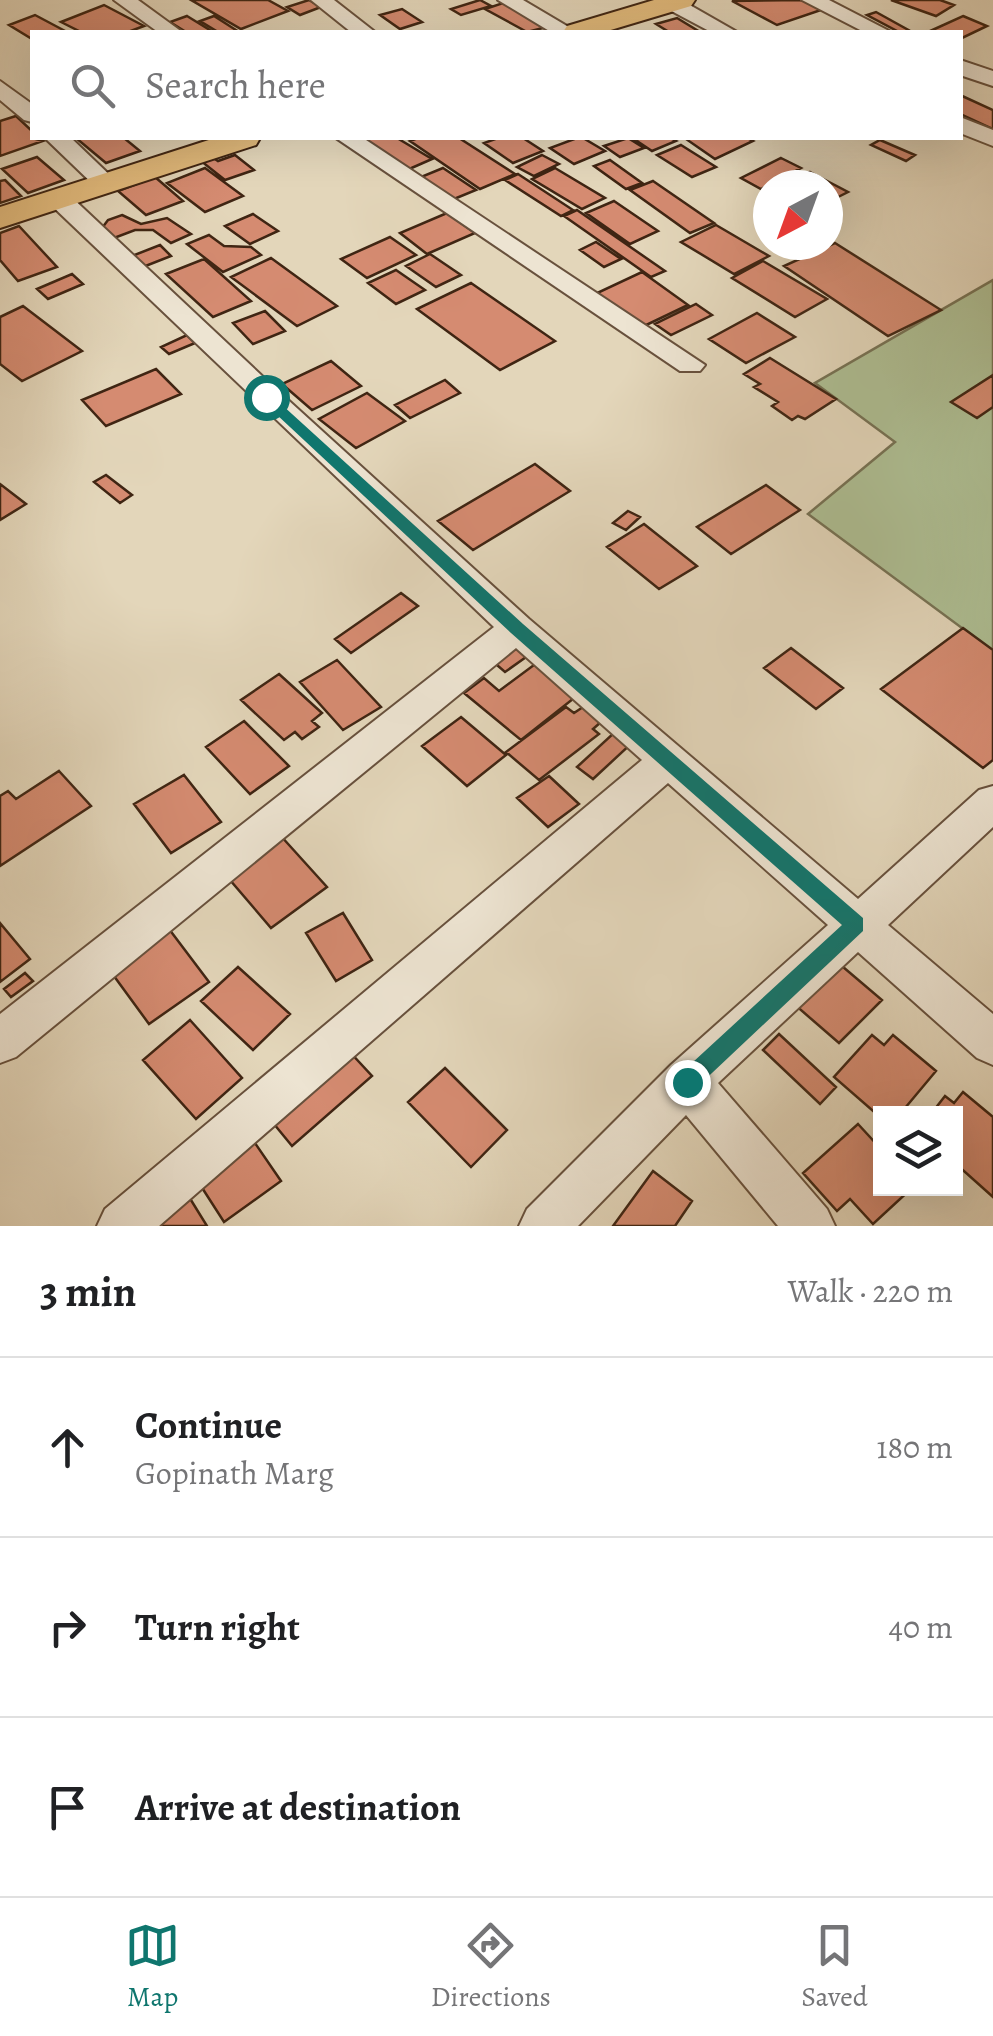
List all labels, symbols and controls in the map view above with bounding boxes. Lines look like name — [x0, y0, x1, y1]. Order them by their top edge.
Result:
search box — [30, 30, 963, 140]
icon: search — [65, 58, 120, 113]
text: Search here — [145, 59, 326, 111]
north arrow — [753, 170, 843, 260]
route start — [244, 375, 290, 421]
route end — [665, 1060, 711, 1106]
map controls — [873, 1106, 963, 1196]
button: layers — [873, 1106, 963, 1196]
text: 3 min — [40, 1263, 136, 1320]
text: Walk · 220 m — [788, 1269, 953, 1313]
text: Continue — [135, 1399, 282, 1451]
icon: ahead — [40, 1420, 95, 1475]
text: 180 m — [877, 1425, 953, 1469]
text: Gopinath Marg — [135, 1451, 334, 1495]
icon: right — [40, 1600, 95, 1655]
text: Turn right — [135, 1601, 300, 1653]
text: 40 m — [888, 1605, 953, 1649]
icon: arrive — [40, 1780, 95, 1835]
text: Arrive at destination — [135, 1781, 461, 1833]
tab: Map — [125, 1918, 180, 2016]
tab: Directions — [431, 1918, 551, 2016]
tab: Saved — [801, 1918, 868, 2016]

